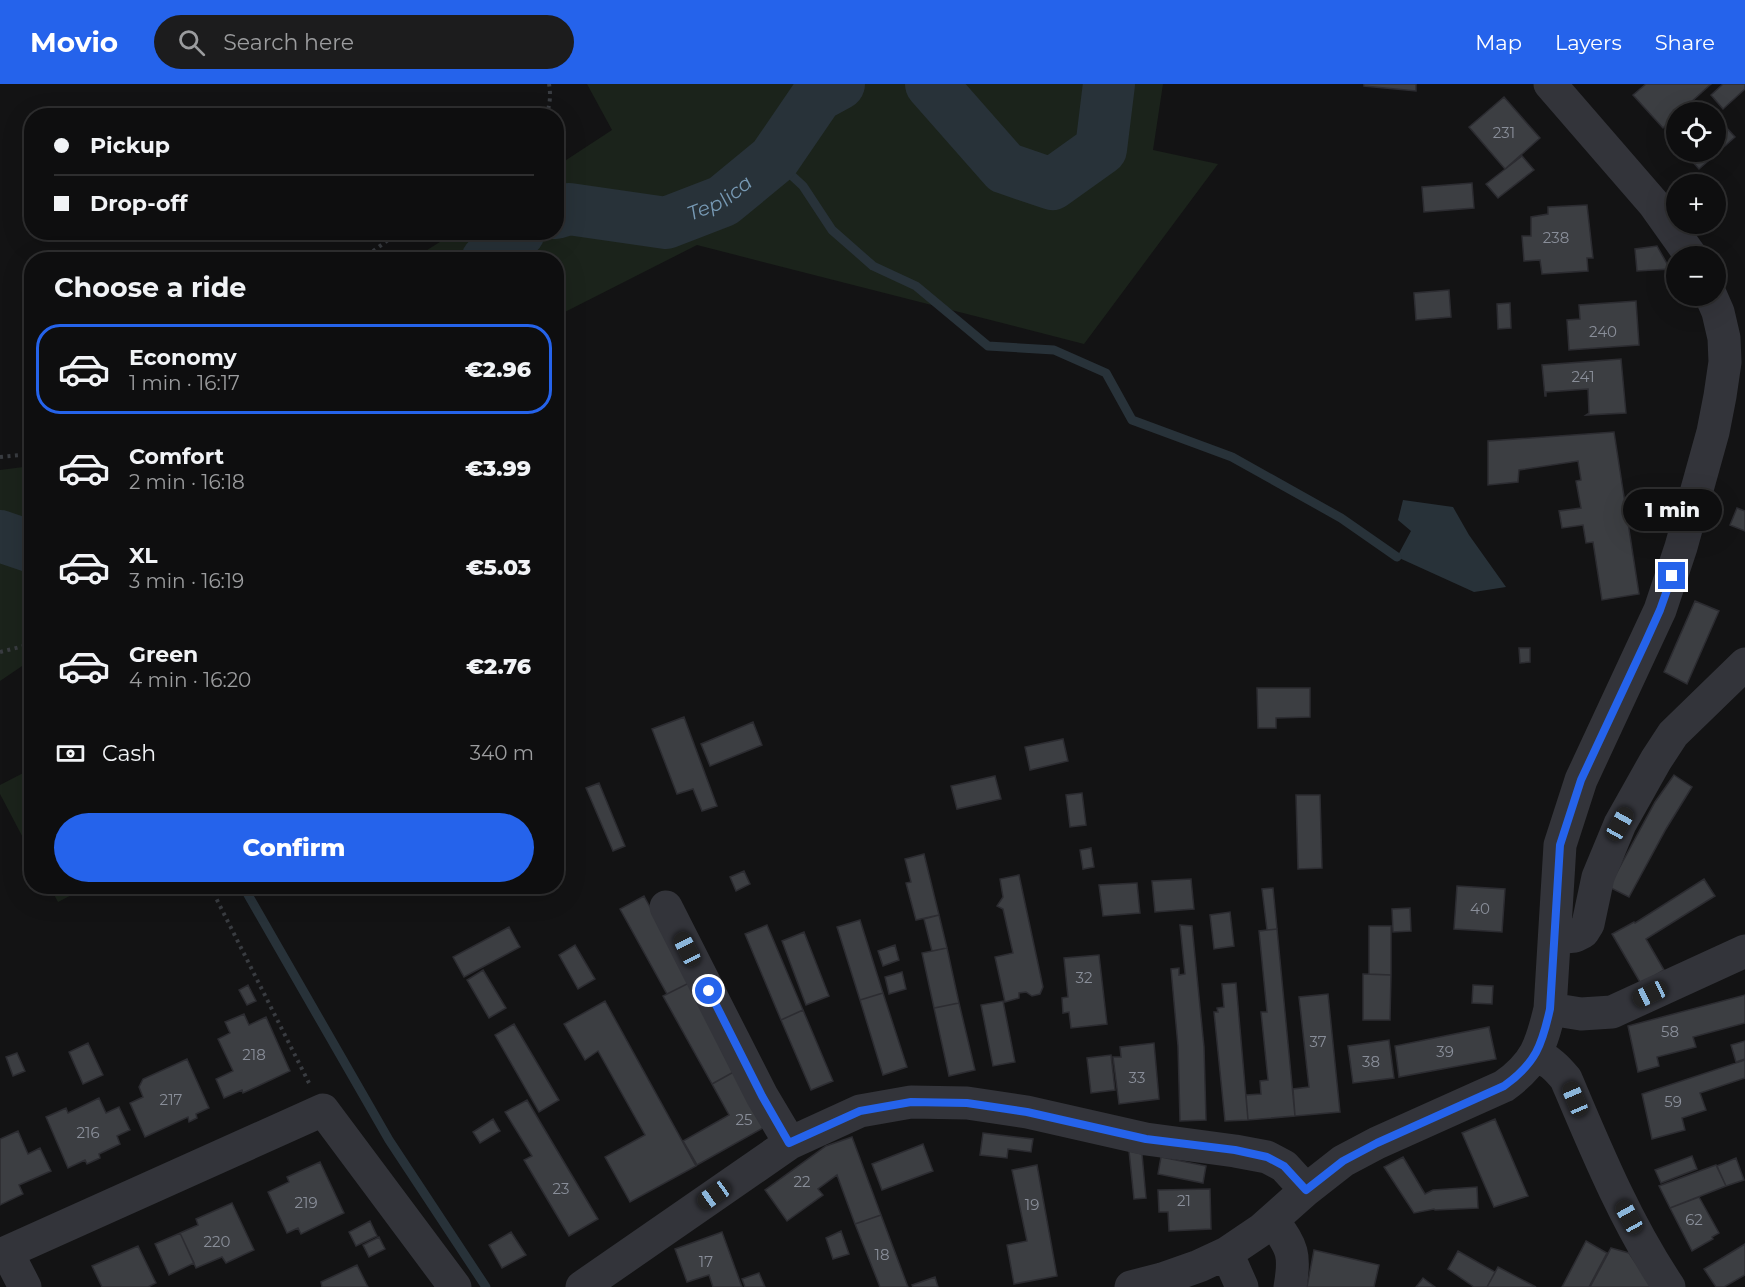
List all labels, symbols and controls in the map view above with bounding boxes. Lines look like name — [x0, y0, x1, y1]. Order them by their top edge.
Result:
search box — [154, 15, 574, 69]
text: Movio — [30, 25, 118, 59]
icon: search — [175, 26, 208, 59]
text: Search here — [223, 29, 354, 56]
text: Map — [1475, 30, 1522, 55]
text: Layers — [1555, 30, 1622, 55]
text: Share — [1655, 30, 1715, 55]
map controls — [1666, 102, 1726, 306]
button: locate — [1666, 102, 1726, 162]
house number: 231 — [1493, 123, 1515, 142]
text: Pickup — [90, 132, 170, 159]
water label: Teplica — [684, 170, 757, 226]
button: + — [1666, 174, 1726, 234]
text: Drop-off — [90, 190, 188, 217]
house number: 238 — [1543, 228, 1569, 247]
button: − — [1666, 246, 1726, 306]
text: Choose a ride — [54, 271, 246, 304]
house number: 240 — [1589, 322, 1617, 341]
icon: car — [57, 342, 111, 396]
text: Economy — [129, 344, 237, 371]
text: €2.96 — [465, 356, 531, 383]
house number: 241 — [1571, 367, 1595, 386]
text: 1 min · 16:17 — [129, 371, 240, 395]
icon: car — [57, 441, 111, 495]
text: Comfort — [129, 443, 224, 470]
text: €3.99 — [465, 455, 531, 482]
text: 2 min · 16:18 — [129, 470, 245, 494]
callout: 1 min — [1622, 489, 1722, 531]
text: 1 min — [1645, 498, 1700, 522]
icon: car — [57, 540, 111, 594]
text: XL — [129, 542, 158, 569]
text: €5.03 — [466, 554, 531, 581]
route end — [1658, 562, 1685, 589]
text: 3 min · 16:19 — [129, 569, 244, 593]
icon: car — [57, 639, 111, 693]
text: Green — [129, 641, 198, 668]
text: €2.76 — [466, 653, 531, 680]
text: 4 min · 16:20 — [129, 668, 251, 692]
icon: cash — [54, 737, 87, 770]
text: Cash — [102, 740, 156, 767]
text: 340 m — [470, 741, 534, 765]
car — [1603, 804, 1637, 844]
button: Confirm — [54, 813, 534, 882]
house number: 40 — [1470, 899, 1490, 918]
car — [671, 929, 703, 969]
house number: 32 — [1076, 968, 1092, 987]
route start — [695, 977, 722, 1004]
car — [1630, 978, 1670, 1010]
house number: 58 — [1661, 1022, 1679, 1041]
house number: 37 — [1309, 1032, 1327, 1051]
house number: 39 — [1436, 1042, 1454, 1061]
house number: 218 — [242, 1045, 266, 1064]
house number: 38 — [1362, 1052, 1380, 1071]
house number: 33 — [1129, 1068, 1145, 1087]
car — [1560, 1079, 1590, 1119]
house number: 217 — [160, 1090, 183, 1109]
house number: 59 — [1664, 1092, 1682, 1111]
house number: 25 — [735, 1110, 753, 1129]
house number: 216 — [76, 1123, 100, 1142]
house number: 22 — [793, 1172, 811, 1191]
car — [694, 1177, 734, 1213]
house number: 23 — [553, 1179, 569, 1198]
house number: 21 — [1177, 1191, 1191, 1210]
house number: 219 — [294, 1193, 318, 1212]
house number: 19 — [1025, 1195, 1039, 1214]
car — [1612, 1197, 1646, 1237]
house number: 62 — [1685, 1210, 1703, 1229]
house number: 220 — [204, 1232, 231, 1251]
house number: 18 — [875, 1245, 890, 1264]
house number: 17 — [699, 1252, 713, 1271]

